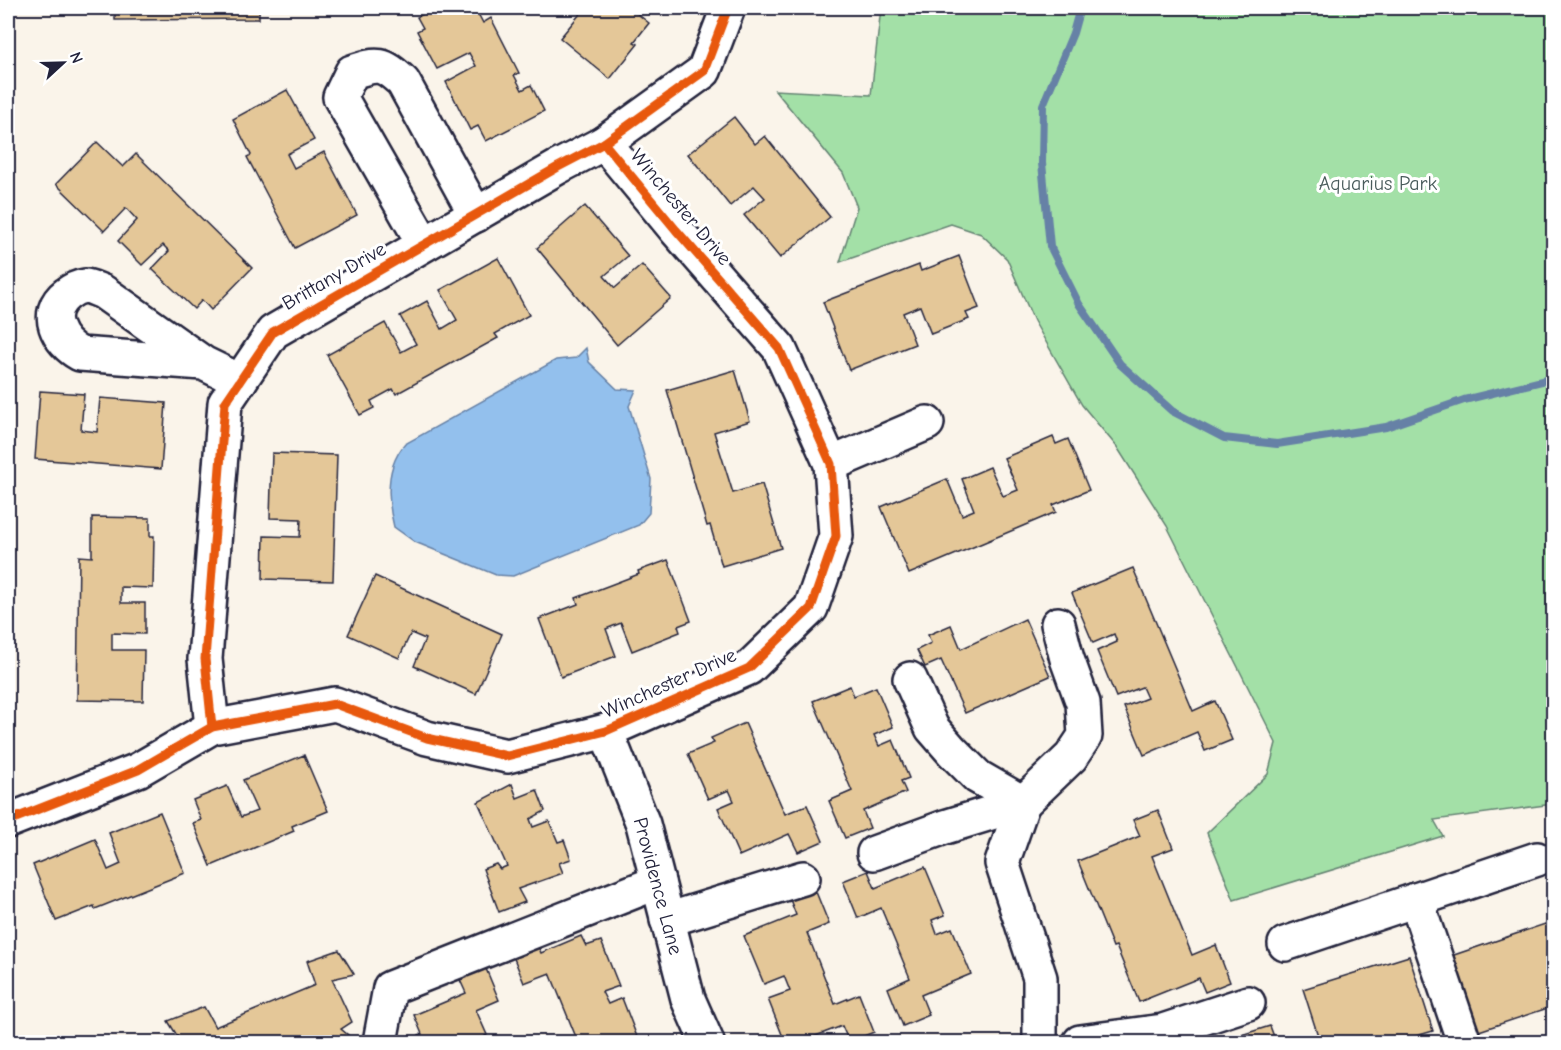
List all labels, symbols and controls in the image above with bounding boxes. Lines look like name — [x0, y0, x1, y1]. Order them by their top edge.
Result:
north arrow — [33, 33, 93, 93]
text: N — [66, 50, 86, 66]
street label: Winchester Drive — [626, 144, 736, 270]
park label: Aquarius Park — [1319, 172, 1438, 195]
street label: Brittany Drive — [278, 237, 390, 315]
street label: Winchester Drive — [598, 643, 740, 723]
street label: Providence Lane — [629, 815, 687, 957]

